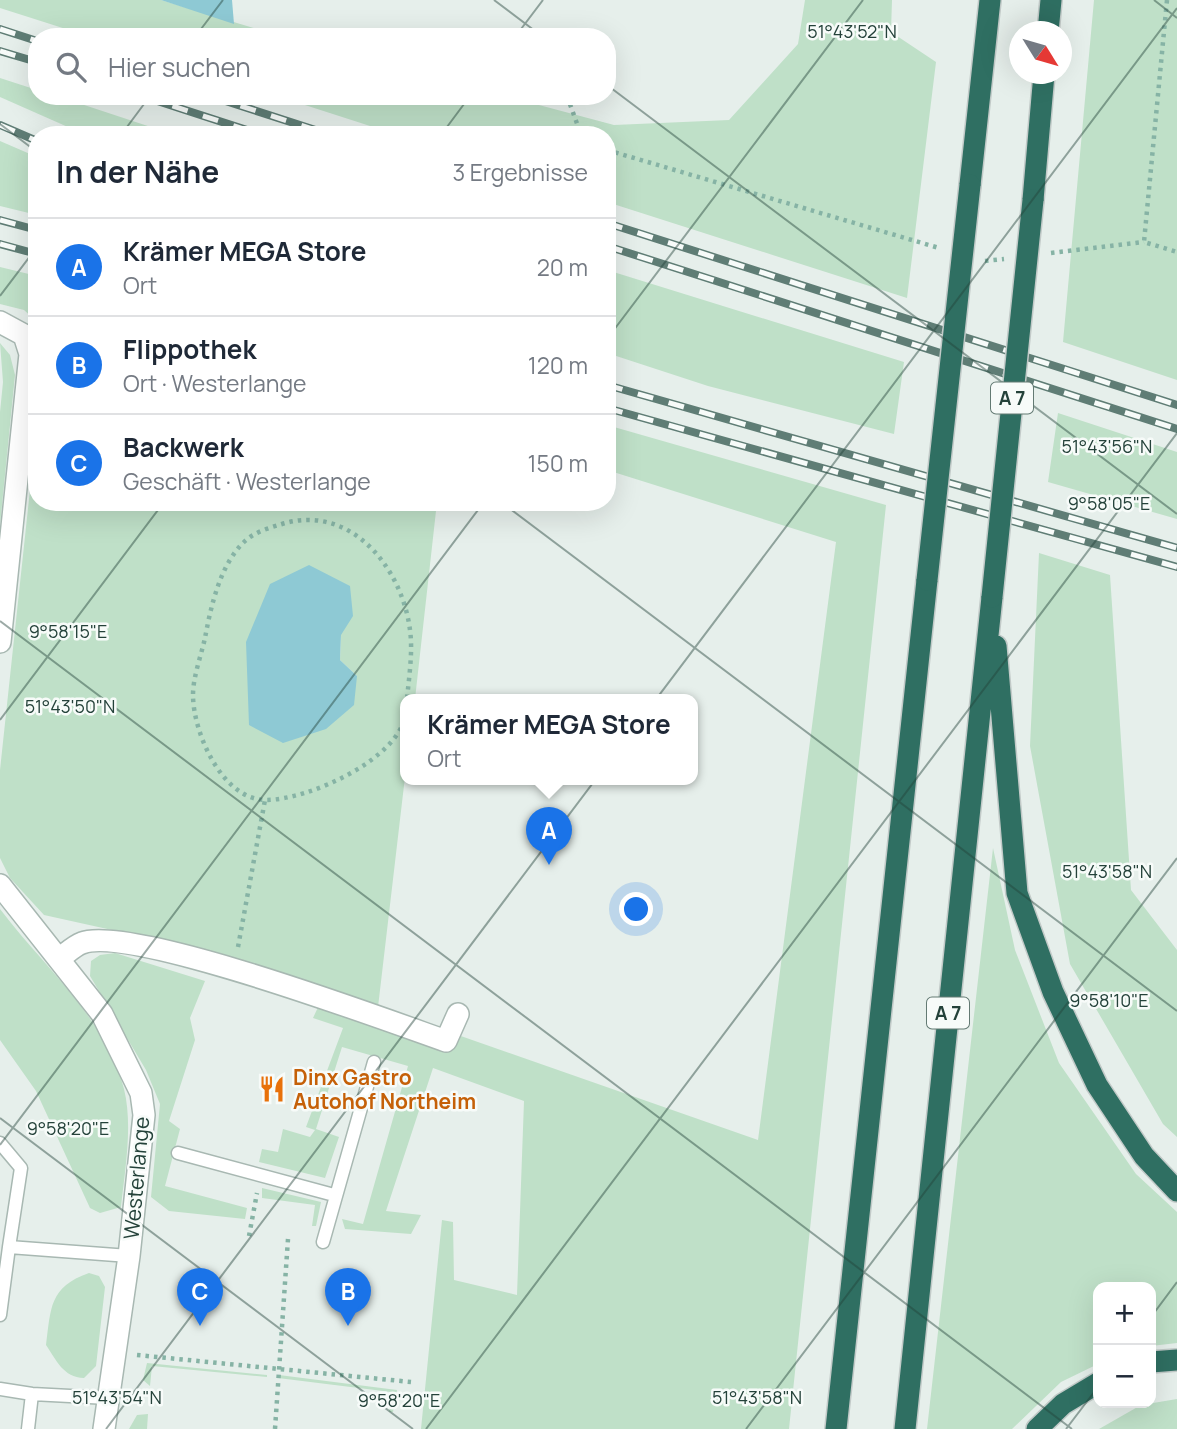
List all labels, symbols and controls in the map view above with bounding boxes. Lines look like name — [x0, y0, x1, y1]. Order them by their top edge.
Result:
text: 51°43'52"N — [807, 19, 897, 43]
north arrow — [1009, 21, 1072, 84]
search box — [28, 28, 616, 105]
icon: search — [52, 48, 90, 86]
text: Hier suchen — [108, 49, 251, 85]
text: In der Nähe — [56, 151, 219, 192]
text: 3 Ergebnisse — [452, 156, 588, 188]
text: Krämer MEGA Store — [123, 233, 367, 269]
text: A — [71, 251, 87, 283]
text: 20 m — [537, 251, 588, 283]
text: Ort — [123, 269, 157, 301]
text: Flippothek — [123, 331, 256, 367]
text: B — [72, 349, 86, 381]
text: 120 m — [528, 349, 588, 381]
text: Ort · Westerlange — [123, 367, 307, 399]
road number: A 7 — [991, 382, 1033, 414]
text: Backwerk — [123, 429, 244, 465]
text: 51°43'56"N — [1062, 434, 1152, 458]
text: C — [71, 447, 88, 479]
text: 150 m — [528, 447, 588, 479]
text: Geschäft · Westerlange — [123, 465, 371, 497]
text: 9°58'05"E — [1068, 491, 1150, 515]
text: 9°58'15"E — [29, 619, 107, 643]
text: 51°43'50"N — [25, 694, 115, 718]
popup — [400, 694, 698, 785]
text: Krämer MEGA Store — [427, 706, 671, 742]
text: Ort — [427, 742, 461, 774]
pin: A — [526, 807, 572, 865]
text: 51°43'58"N — [1062, 859, 1152, 883]
your location — [619, 892, 653, 926]
text: 9°58'10"E — [1069, 988, 1149, 1012]
road number: A 7 — [927, 998, 969, 1028]
place label: Dinx Gastro Autohof Northeim — [293, 1063, 476, 1115]
restaurant icon: Dinx Gastro Autohof Northeim — [257, 1074, 287, 1104]
street label: Westerlange — [117, 1115, 155, 1241]
text: 9°58'20"E — [27, 1116, 109, 1140]
pin: C — [177, 1268, 223, 1326]
pin: B — [325, 1268, 371, 1326]
map controls — [1093, 1282, 1156, 1408]
button: + — [1093, 1282, 1156, 1345]
button: − — [1093, 1345, 1156, 1408]
text: 51°43'54"N — [72, 1385, 162, 1409]
text: 51°43'58"N — [712, 1385, 802, 1409]
text: 9°58'20"E — [358, 1388, 440, 1412]

